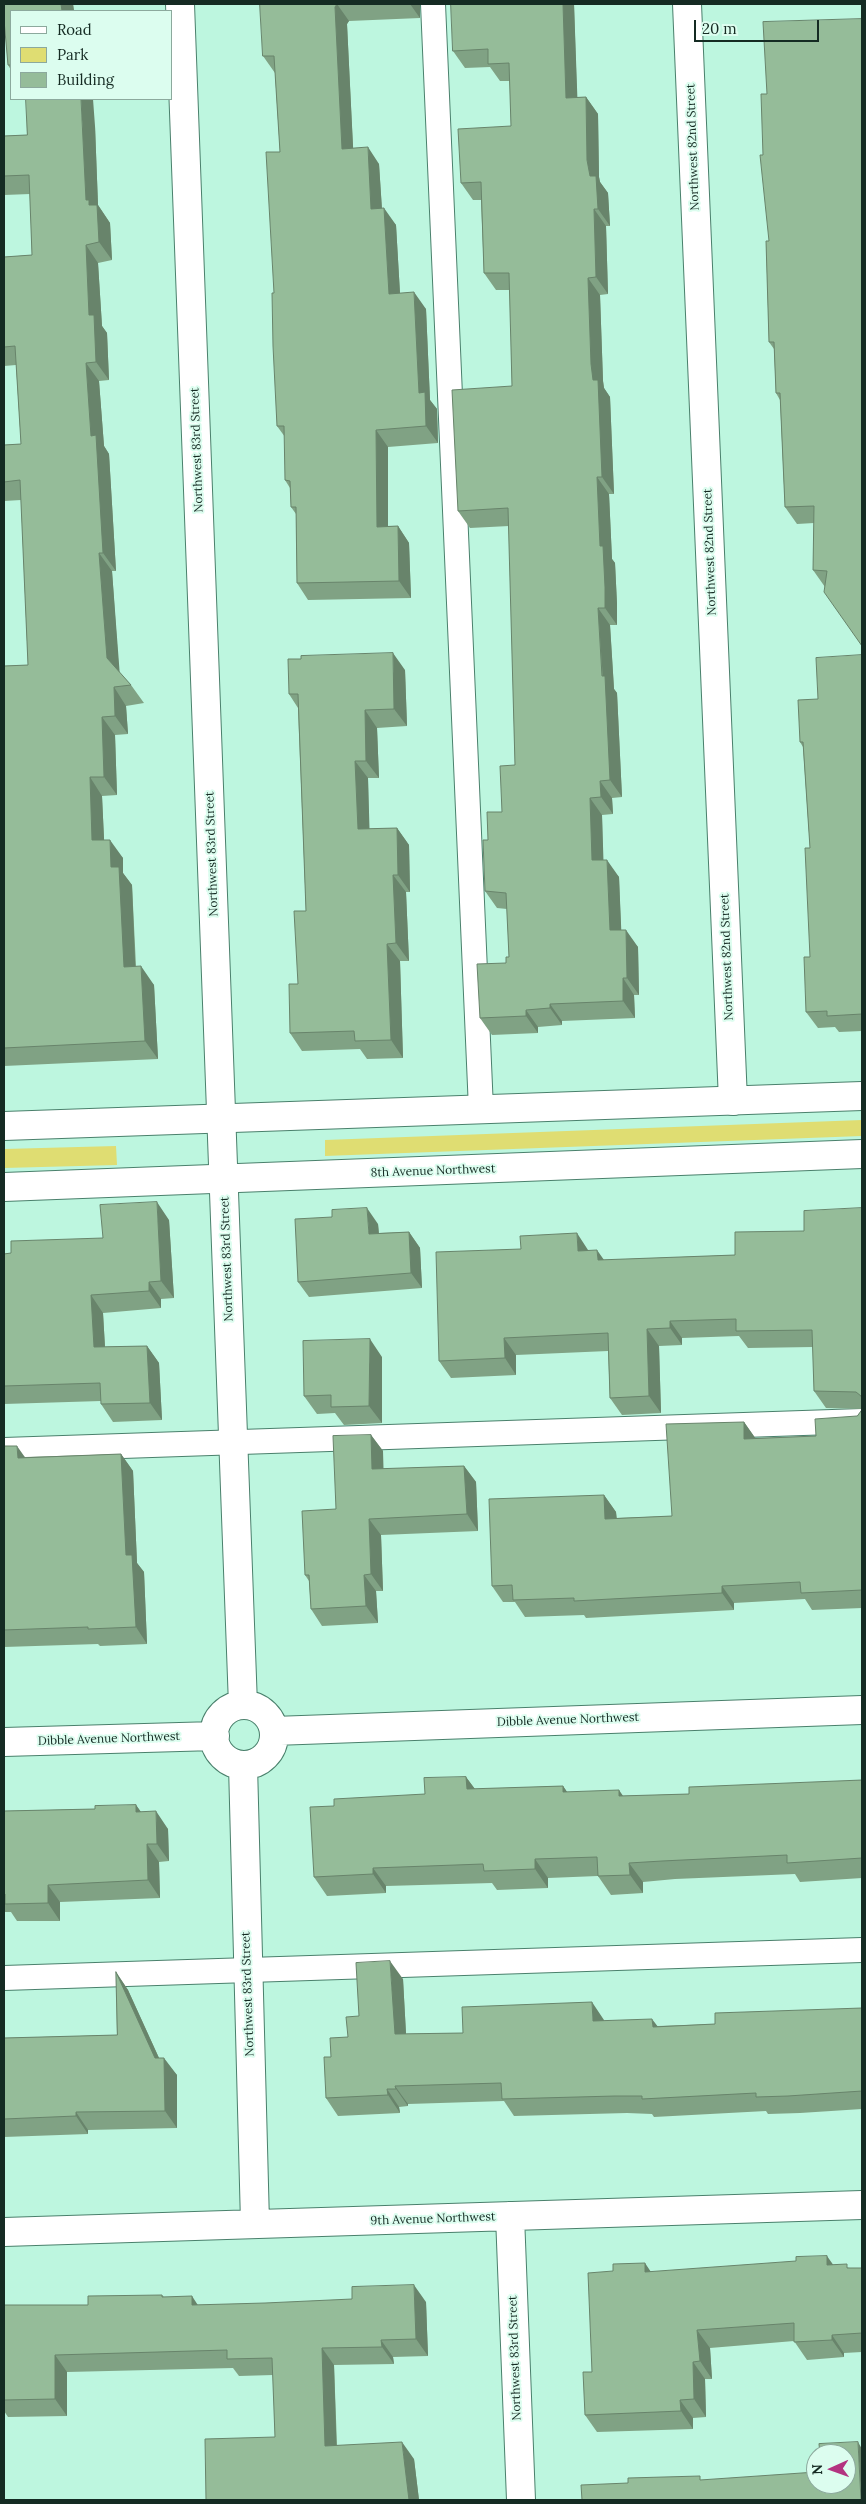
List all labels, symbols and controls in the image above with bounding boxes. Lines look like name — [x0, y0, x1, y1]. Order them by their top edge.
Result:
legend — [10, 10, 172, 100]
scale bar — [696, 10, 821, 42]
text: 20 m — [702, 19, 737, 38]
text: Road — [57, 20, 92, 39]
text: Park — [57, 45, 88, 64]
text: Building — [57, 70, 114, 89]
street label: Northwest 82nd Street — [684, 83, 702, 211]
street label: Northwest 83rd Street — [188, 387, 206, 513]
street label: Northwest 82nd Street — [701, 488, 719, 616]
street label: Northwest 83rd Street — [203, 791, 221, 917]
street label: Northwest 82nd Street — [718, 893, 736, 1021]
street label: 8th Avenue Northwest — [370, 1162, 496, 1180]
street label: Northwest 83rd Street — [218, 1196, 236, 1322]
street label: Dibble Avenue Northwest — [497, 1710, 639, 1730]
street label: Dibble Avenue Northwest — [38, 1729, 180, 1749]
street label: Northwest 83rd Street — [239, 1931, 257, 2057]
street label: 9th Avenue Northwest — [370, 2210, 496, 2228]
street label: Northwest 83rd Street — [506, 2295, 524, 2421]
north arrow — [806, 2444, 856, 2494]
text: N — [808, 2464, 826, 2475]

